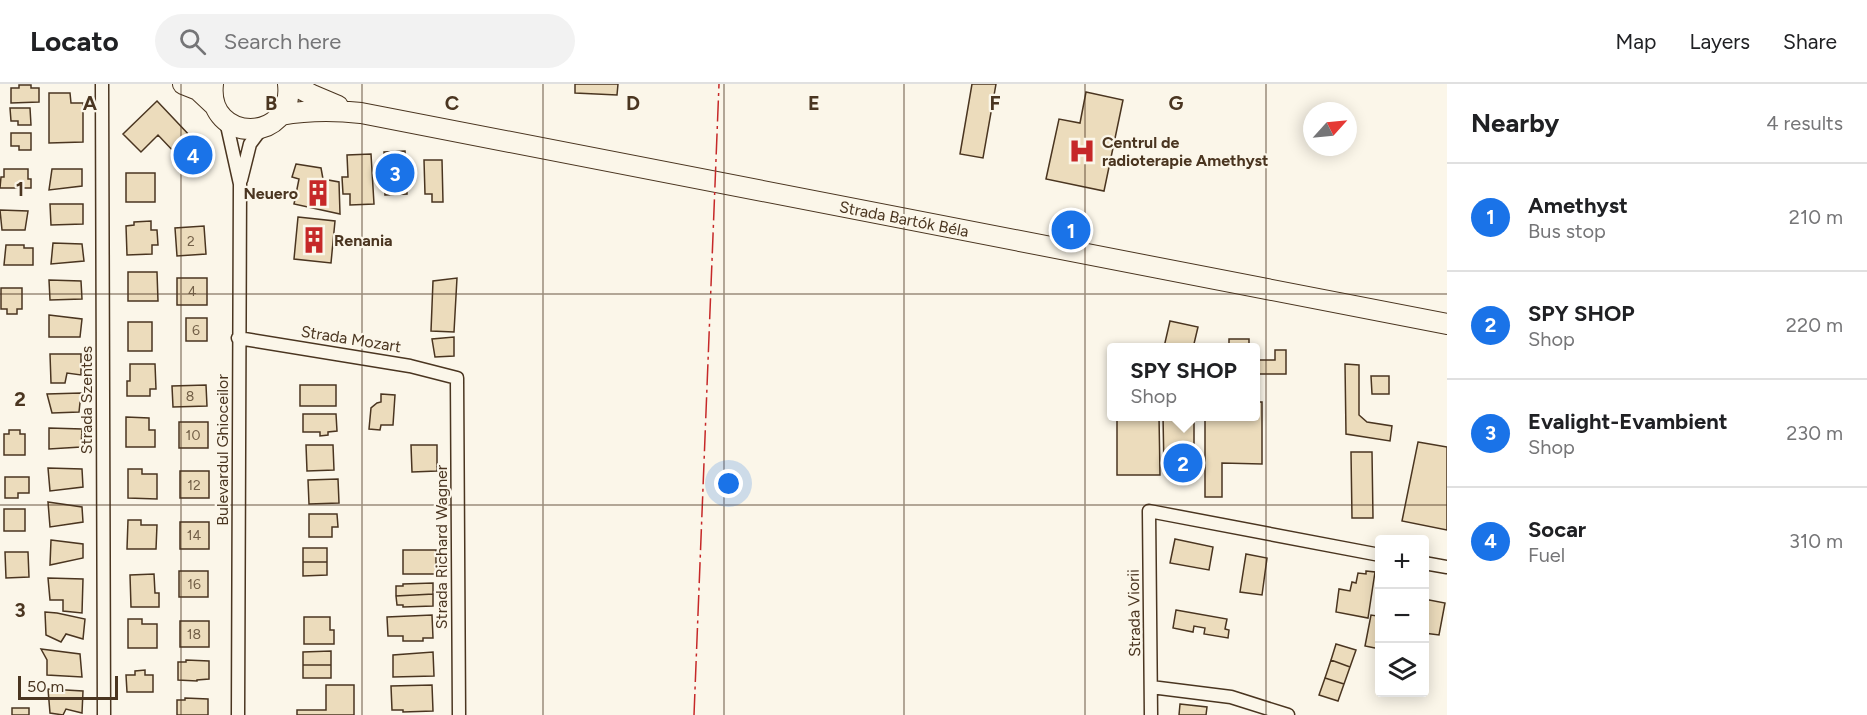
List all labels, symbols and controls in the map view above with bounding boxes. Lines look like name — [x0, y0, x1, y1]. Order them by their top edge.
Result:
search box — [155, 14, 575, 68]
text: Locato — [30, 24, 119, 58]
icon: search — [176, 25, 209, 58]
text: Search here — [224, 28, 341, 55]
text: Map — [1616, 29, 1656, 54]
text: Layers — [1689, 29, 1750, 54]
text: Share — [1783, 29, 1837, 54]
text: A — [83, 91, 98, 115]
text: B — [265, 91, 277, 115]
text: C — [445, 91, 459, 115]
text: D — [626, 91, 640, 115]
text: E — [808, 91, 820, 115]
text: F — [989, 91, 1001, 115]
text: G — [1169, 91, 1184, 115]
north arrow — [1303, 102, 1357, 156]
text: Nearby — [1471, 107, 1559, 139]
text: 4 results — [1766, 111, 1843, 135]
pin: 4 — [174, 132, 212, 178]
place label: Centrul de radioterapie Amethyst — [1102, 133, 1269, 170]
hospital icon: Centrul de radioterapie Amethyst — [1067, 136, 1097, 166]
pin: 3 — [376, 150, 414, 196]
text: 1 — [16, 177, 24, 201]
building icon: Neuero — [303, 178, 333, 208]
place label: Neuero — [243, 184, 298, 203]
text: Amethyst — [1528, 192, 1628, 219]
street label: Strada Bartók Béla — [838, 197, 970, 241]
text: 1 — [1486, 205, 1495, 229]
text: 210 m — [1789, 205, 1843, 229]
pin: 1 — [1052, 208, 1090, 252]
text: Bus stop — [1528, 219, 1606, 243]
building icon: Renania — [299, 225, 329, 255]
place label: Renania — [334, 231, 393, 250]
house number: 2 — [187, 233, 195, 250]
house number: 4 — [188, 283, 197, 300]
text: SPY SHOP — [1528, 300, 1635, 327]
text: 2 — [1485, 313, 1496, 337]
text: 220 m — [1786, 313, 1843, 337]
house number: 6 — [192, 322, 200, 339]
street label: Strada Mozart — [300, 322, 402, 356]
text: Shop — [1528, 327, 1575, 351]
popup — [1107, 343, 1260, 421]
street label: Strada Szentes — [77, 346, 96, 454]
text: SPY SHOP — [1130, 357, 1237, 384]
street label: Bulevardul Ghioceilor — [213, 374, 232, 526]
text: Shop — [1130, 384, 1177, 408]
text: 2 — [14, 387, 26, 411]
house number: 8 — [186, 388, 194, 405]
text: Evalight-Evambient — [1528, 408, 1727, 435]
text: 3 — [1485, 421, 1496, 445]
text: 230 m — [1786, 421, 1843, 445]
house number: 10 — [186, 427, 200, 444]
text: Shop — [1528, 435, 1575, 459]
pin: 2 — [1164, 440, 1202, 485]
street label: Strada Richard Wagner — [432, 464, 451, 629]
your location — [714, 469, 743, 498]
house number: 12 — [187, 477, 201, 494]
text: Socar — [1528, 516, 1586, 543]
house number: 14 — [187, 527, 202, 544]
text: 4 — [1484, 529, 1497, 553]
text: 310 m — [1789, 529, 1843, 553]
map controls — [1375, 535, 1429, 697]
button: + — [1375, 535, 1429, 589]
text: Fuel — [1528, 543, 1565, 567]
street label: Strada Viorii — [1124, 569, 1144, 657]
house number: 16 — [187, 576, 201, 593]
button: − — [1375, 589, 1429, 643]
text: 3 — [14, 598, 26, 622]
house number: 18 — [187, 626, 201, 643]
button: layers — [1375, 643, 1429, 697]
scale bar — [18, 673, 118, 700]
text: 50 m — [27, 677, 64, 696]

